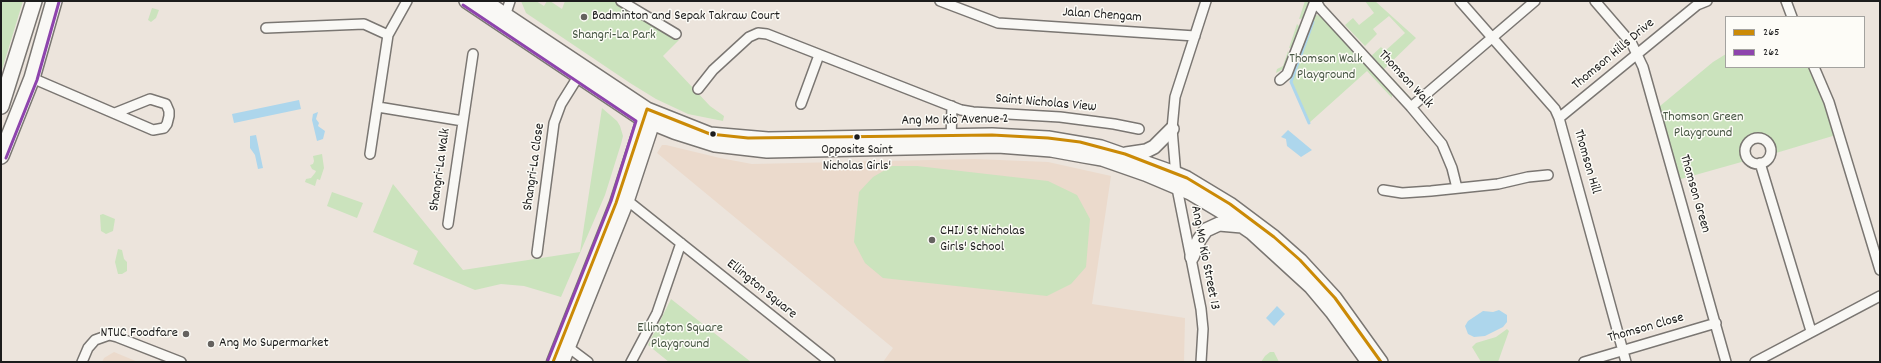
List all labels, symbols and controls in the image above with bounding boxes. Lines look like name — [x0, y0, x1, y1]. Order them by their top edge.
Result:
street label: Jalan Chengam — [1062, 5, 1142, 27]
place label: Badminton and Sepak Takraw Court — [592, 9, 780, 25]
marker: Badminton and Sepak Takraw Court — [579, 12, 589, 22]
street label: Thomson Hills Drive — [1569, 16, 1659, 94]
legend — [1725, 16, 1865, 68]
text: 265 — [1763, 24, 1780, 41]
park label: Shangri-La Park — [572, 28, 656, 44]
text: 262 — [1763, 44, 1779, 61]
street label: Thomson Walk — [1374, 47, 1436, 113]
park label: Thomson Walk Playground — [1289, 52, 1363, 84]
street label: Saint Nicholas View — [995, 91, 1097, 117]
park label: Thomson Green Playground — [1663, 110, 1743, 142]
street label: Ang Mo Kio Avenue 2 — [901, 112, 1009, 130]
street label: Shangri-La Close — [521, 122, 549, 212]
street label: Shangri-La Walk — [427, 128, 455, 212]
street label: Thomson Hill — [1569, 128, 1603, 196]
unlabelled marker — [708, 129, 718, 139]
marker: Opposite Saint Nicholas Girls' — [852, 132, 862, 142]
place label: Opposite Saint Nicholas Girls' — [821, 143, 893, 174]
street label: Thomson Green — [1675, 153, 1713, 235]
street label: Ang Mo Kio Street 13 — [1186, 204, 1222, 312]
place label: CHIJ St Nicholas Girls' School — [940, 224, 1025, 256]
marker: CHIJ St Nicholas Girls' School — [927, 235, 937, 245]
street label: Ellington Square — [722, 257, 800, 323]
street label: Thomson Close — [1606, 310, 1686, 348]
park label: Ellington Square Playground — [637, 321, 723, 354]
place label: NTUC Foodfare — [100, 326, 178, 342]
marker: NTUC Foodfare — [181, 329, 191, 339]
place label: Ang Mo Supermarket — [219, 336, 329, 352]
marker: Ang Mo Supermarket — [206, 339, 216, 349]

